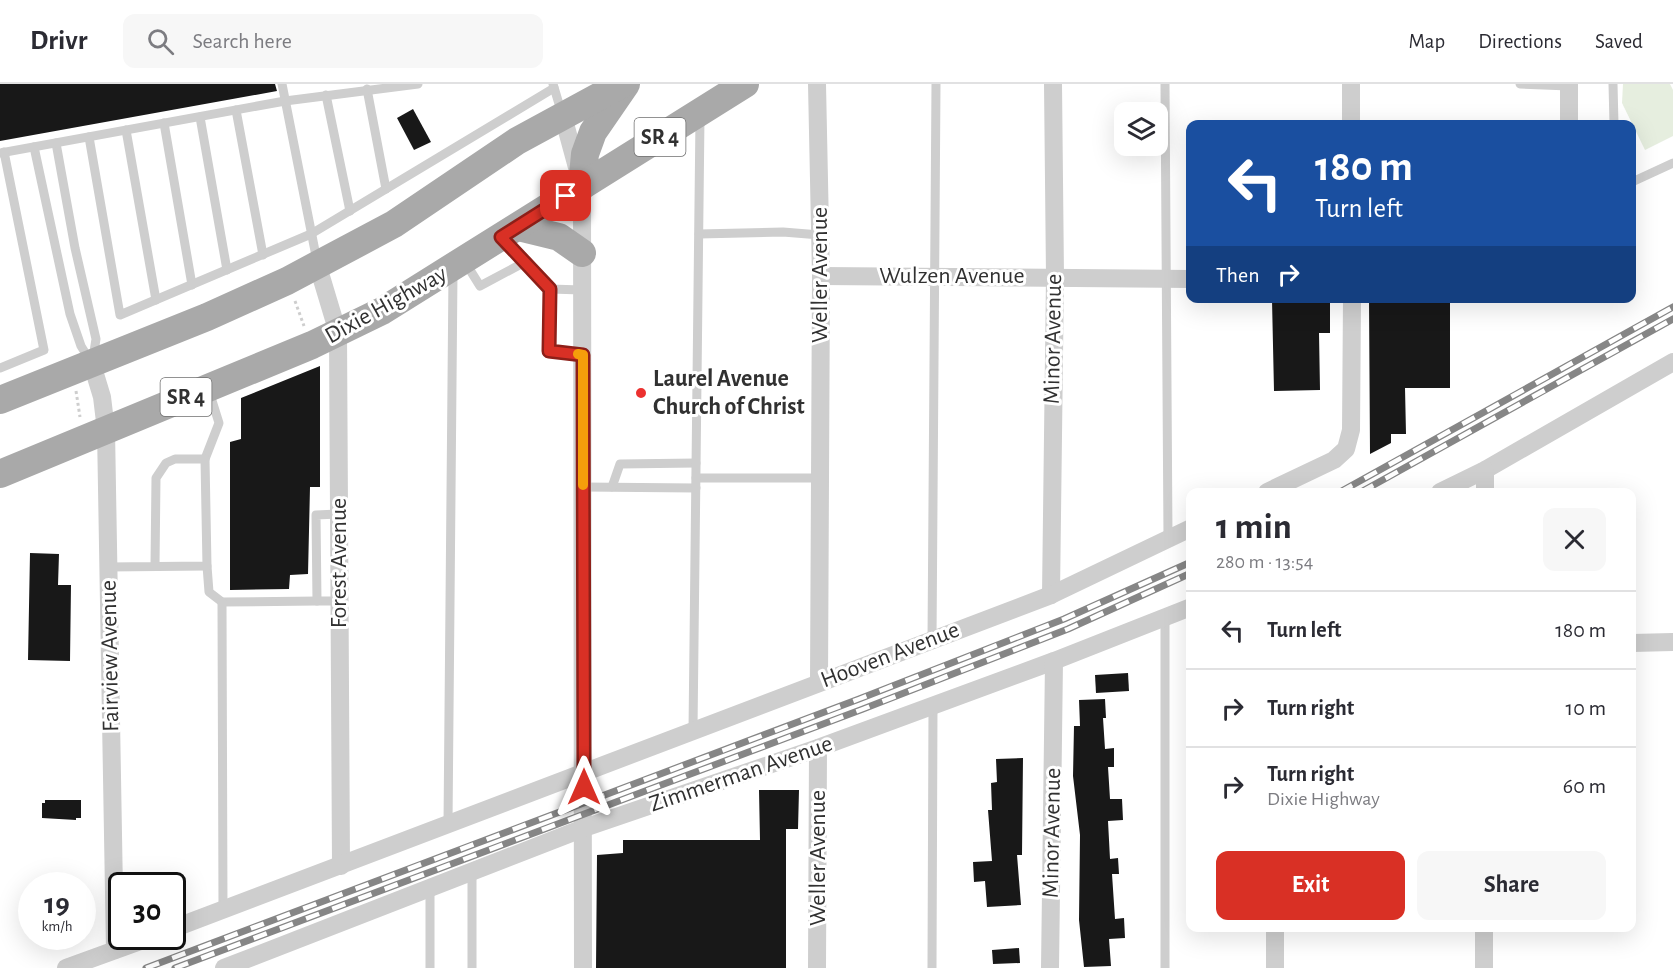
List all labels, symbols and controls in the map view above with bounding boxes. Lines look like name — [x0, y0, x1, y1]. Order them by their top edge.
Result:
search box — [123, 14, 543, 68]
icon: search — [144, 25, 177, 58]
text: Drivr — [30, 27, 87, 55]
text: Search here — [192, 30, 292, 52]
text: Map — [1409, 31, 1445, 52]
text: Directions — [1478, 31, 1562, 52]
text: Saved — [1595, 31, 1643, 52]
map controls — [1114, 102, 1168, 156]
button: layers — [1114, 102, 1168, 156]
road number: SR 4 — [634, 118, 686, 156]
icon: left — [1216, 144, 1294, 222]
text: 180 m — [1315, 146, 1413, 188]
pin — [540, 170, 591, 221]
icon: arrive — [549, 179, 582, 212]
text: Turn left — [1315, 195, 1403, 222]
street label: Weller Avenue — [808, 207, 832, 343]
icon: right — [1272, 258, 1305, 291]
street label: Dixie Highway — [321, 262, 451, 348]
street label: Wulzen Avenue — [879, 264, 1025, 288]
text: Then — [1216, 264, 1260, 286]
street label: Minor Avenue — [1040, 274, 1066, 404]
place label: Laurel Avenue Church of Christ — [653, 367, 805, 419]
road number: SR 4 — [160, 378, 212, 416]
marker: Laurel Avenue Church of Christ — [634, 386, 648, 400]
street label: Forest Avenue — [327, 498, 351, 628]
button: close — [1543, 508, 1606, 571]
text: 1 min — [1216, 509, 1292, 545]
text: 280 m · 13:54 — [1216, 552, 1313, 572]
street label: Fairview Avenue — [97, 580, 123, 732]
icon: left — [1216, 614, 1249, 647]
street label: Hooven Avenue — [817, 618, 963, 692]
text: Turn left — [1267, 619, 1341, 641]
text: 180 m — [1555, 619, 1606, 641]
icon: right — [1216, 692, 1249, 725]
text: Turn right — [1267, 697, 1354, 719]
text: 10 m — [1566, 697, 1606, 719]
street label: Zimmerman Avenue — [646, 731, 836, 817]
position arrow — [552, 755, 616, 819]
text: Turn right — [1267, 763, 1354, 785]
street label: Minor Avenue — [1039, 768, 1065, 898]
icon: right — [1216, 770, 1249, 803]
text: 60 m — [1563, 775, 1606, 797]
text: Dixie Highway — [1267, 789, 1380, 809]
street label: Weller Avenue — [806, 790, 830, 926]
button: Exit — [1216, 851, 1405, 920]
button: Share — [1417, 851, 1606, 920]
speed limit sign: 30 — [108, 872, 186, 950]
text: 19 — [44, 889, 70, 919]
text: km/h — [42, 919, 72, 934]

